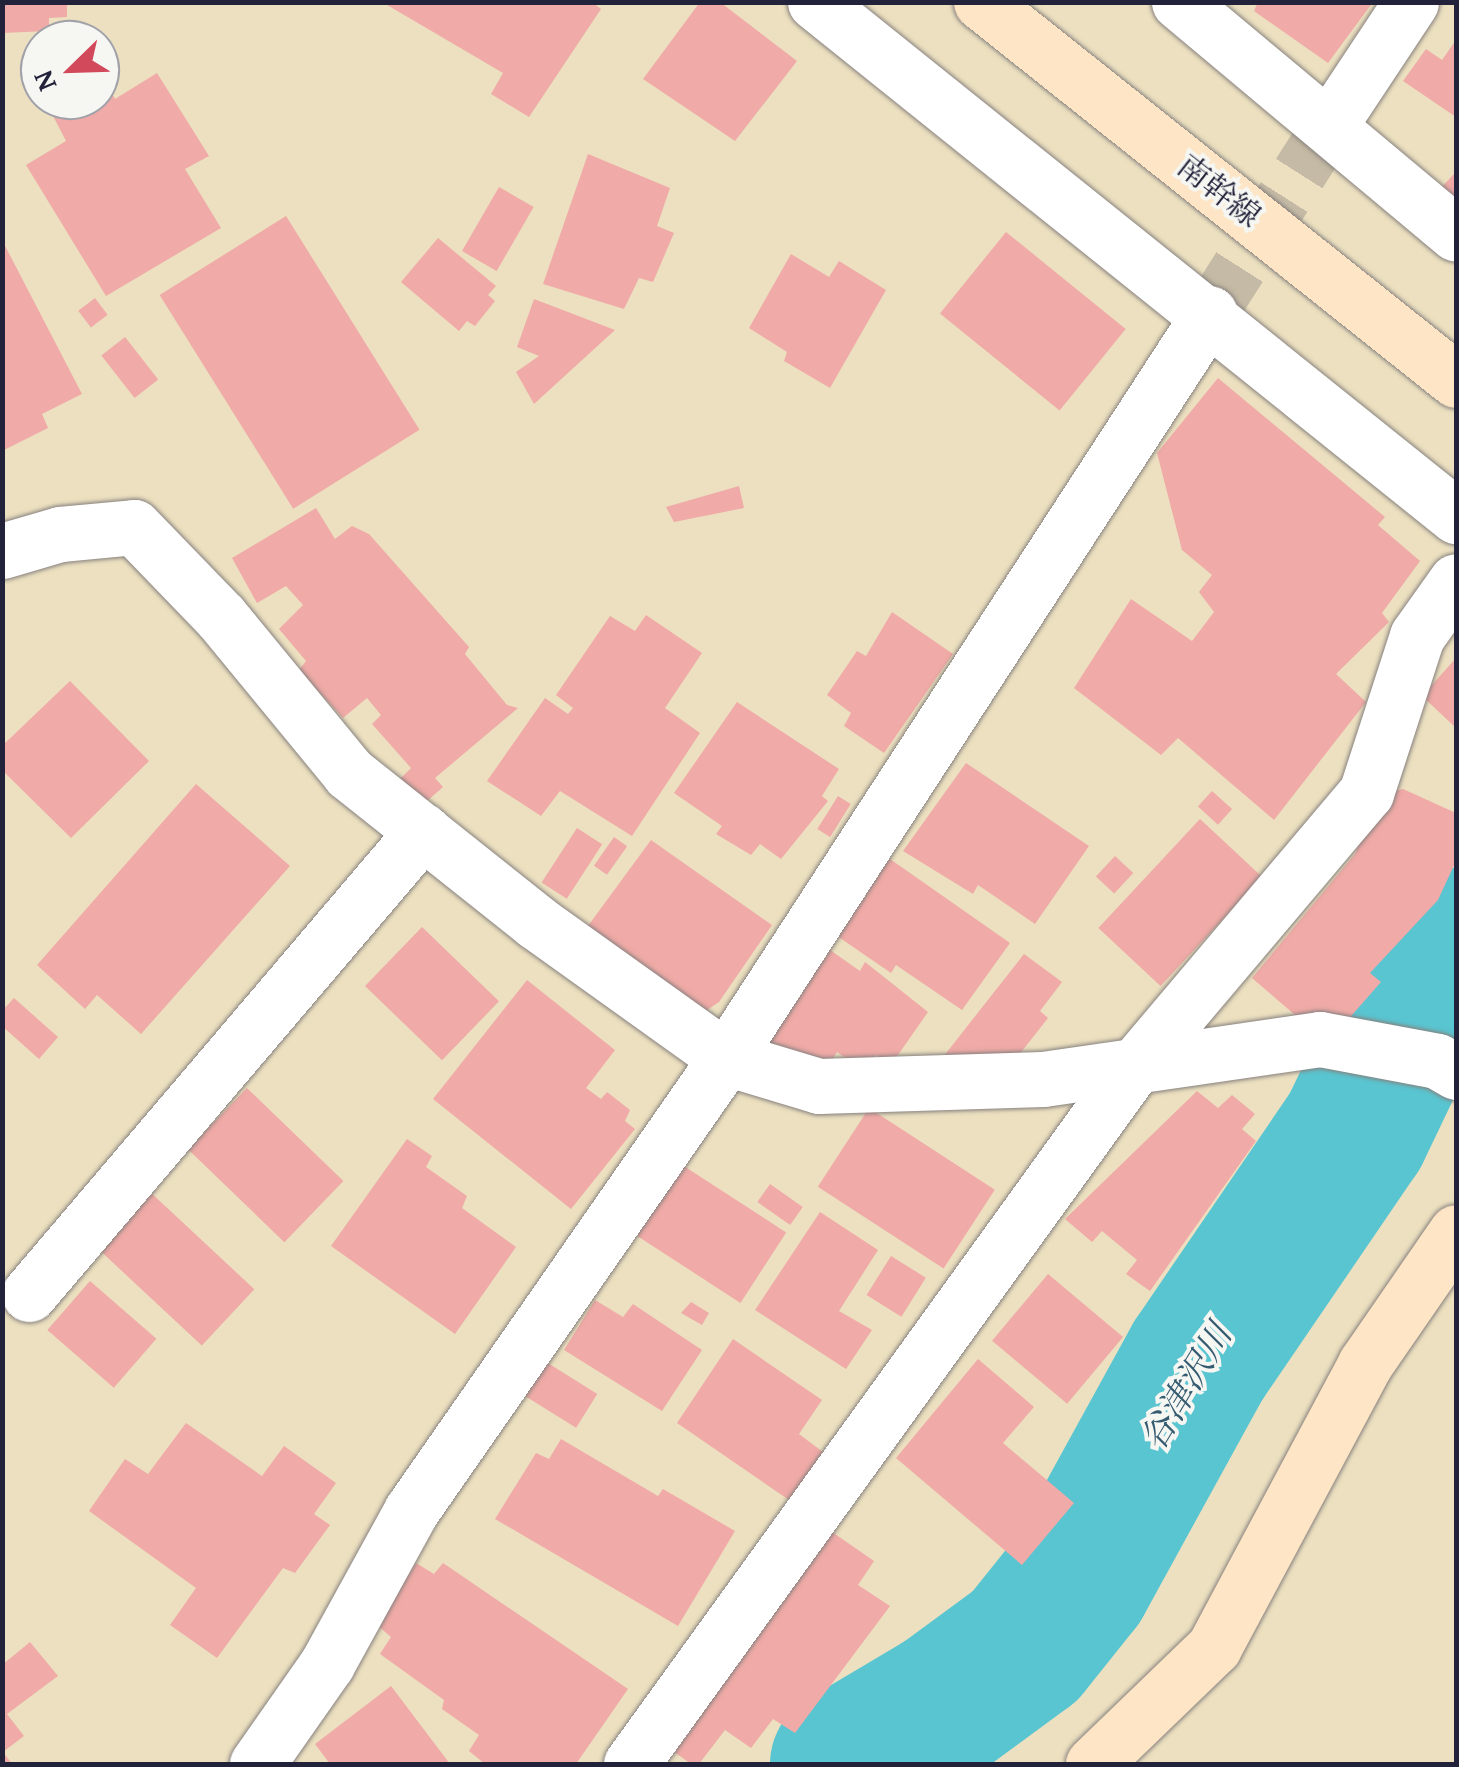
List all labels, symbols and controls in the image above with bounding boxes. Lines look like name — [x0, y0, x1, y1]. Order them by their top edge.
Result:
north arrow — [20, 20, 120, 120]
text: N — [21, 65, 66, 98]
street label: 南幹線 — [1169, 146, 1269, 236]
water label: 谷津沢川 — [1132, 1316, 1240, 1458]

